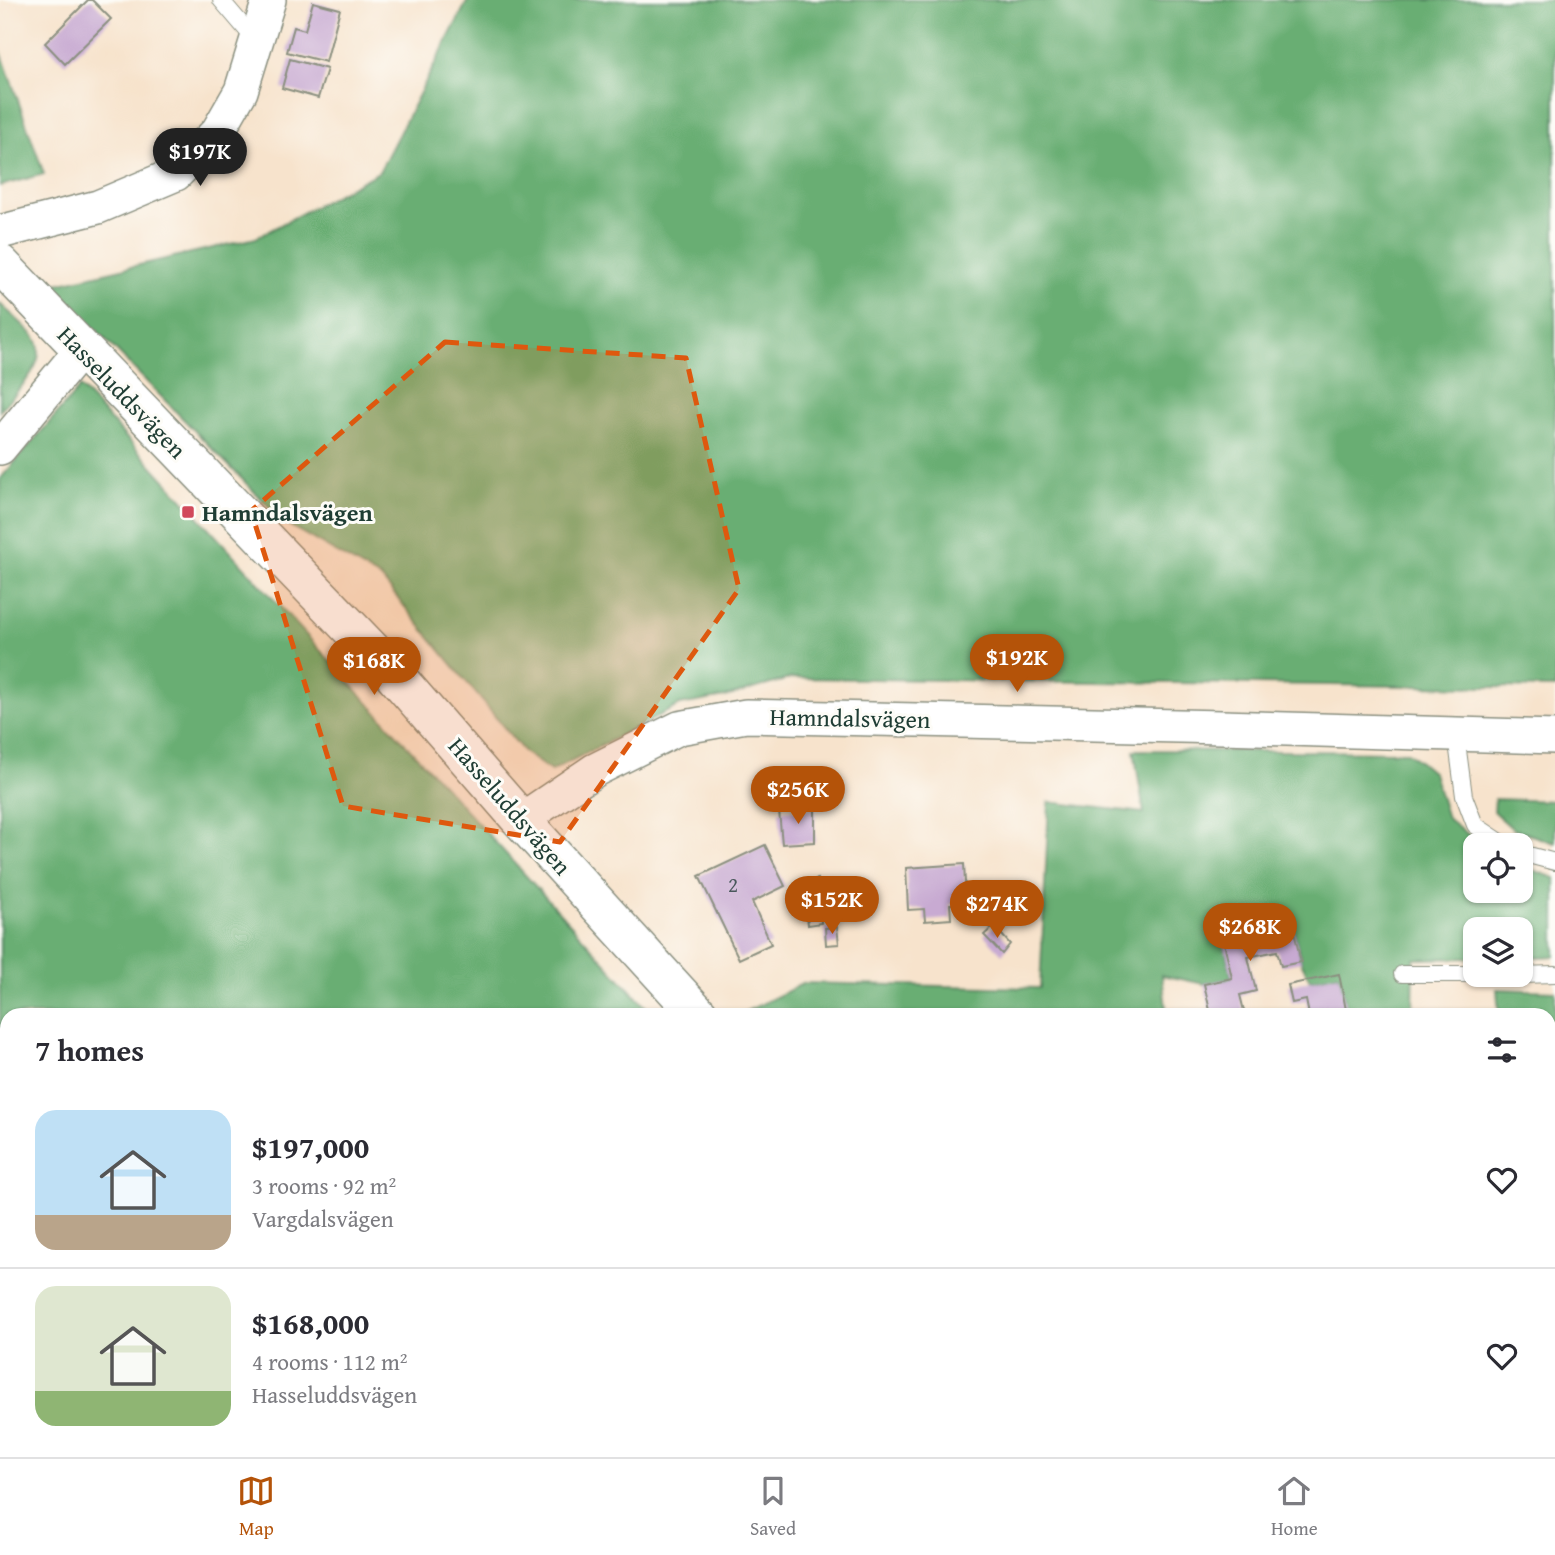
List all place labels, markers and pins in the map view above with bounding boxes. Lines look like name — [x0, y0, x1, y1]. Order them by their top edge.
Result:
pin: $197K — [151, 128, 249, 188]
place label: Hamndalsvägen — [202, 495, 373, 530]
marker: Hamndalsvägen — [180, 504, 196, 520]
pin: $192K — [968, 634, 1066, 694]
pin: $168K — [325, 638, 423, 697]
pin: $256K — [749, 766, 847, 826]
pin: $152K — [783, 876, 881, 936]
pin: $274K — [948, 880, 1046, 940]
pin: $268K — [1201, 904, 1299, 963]

